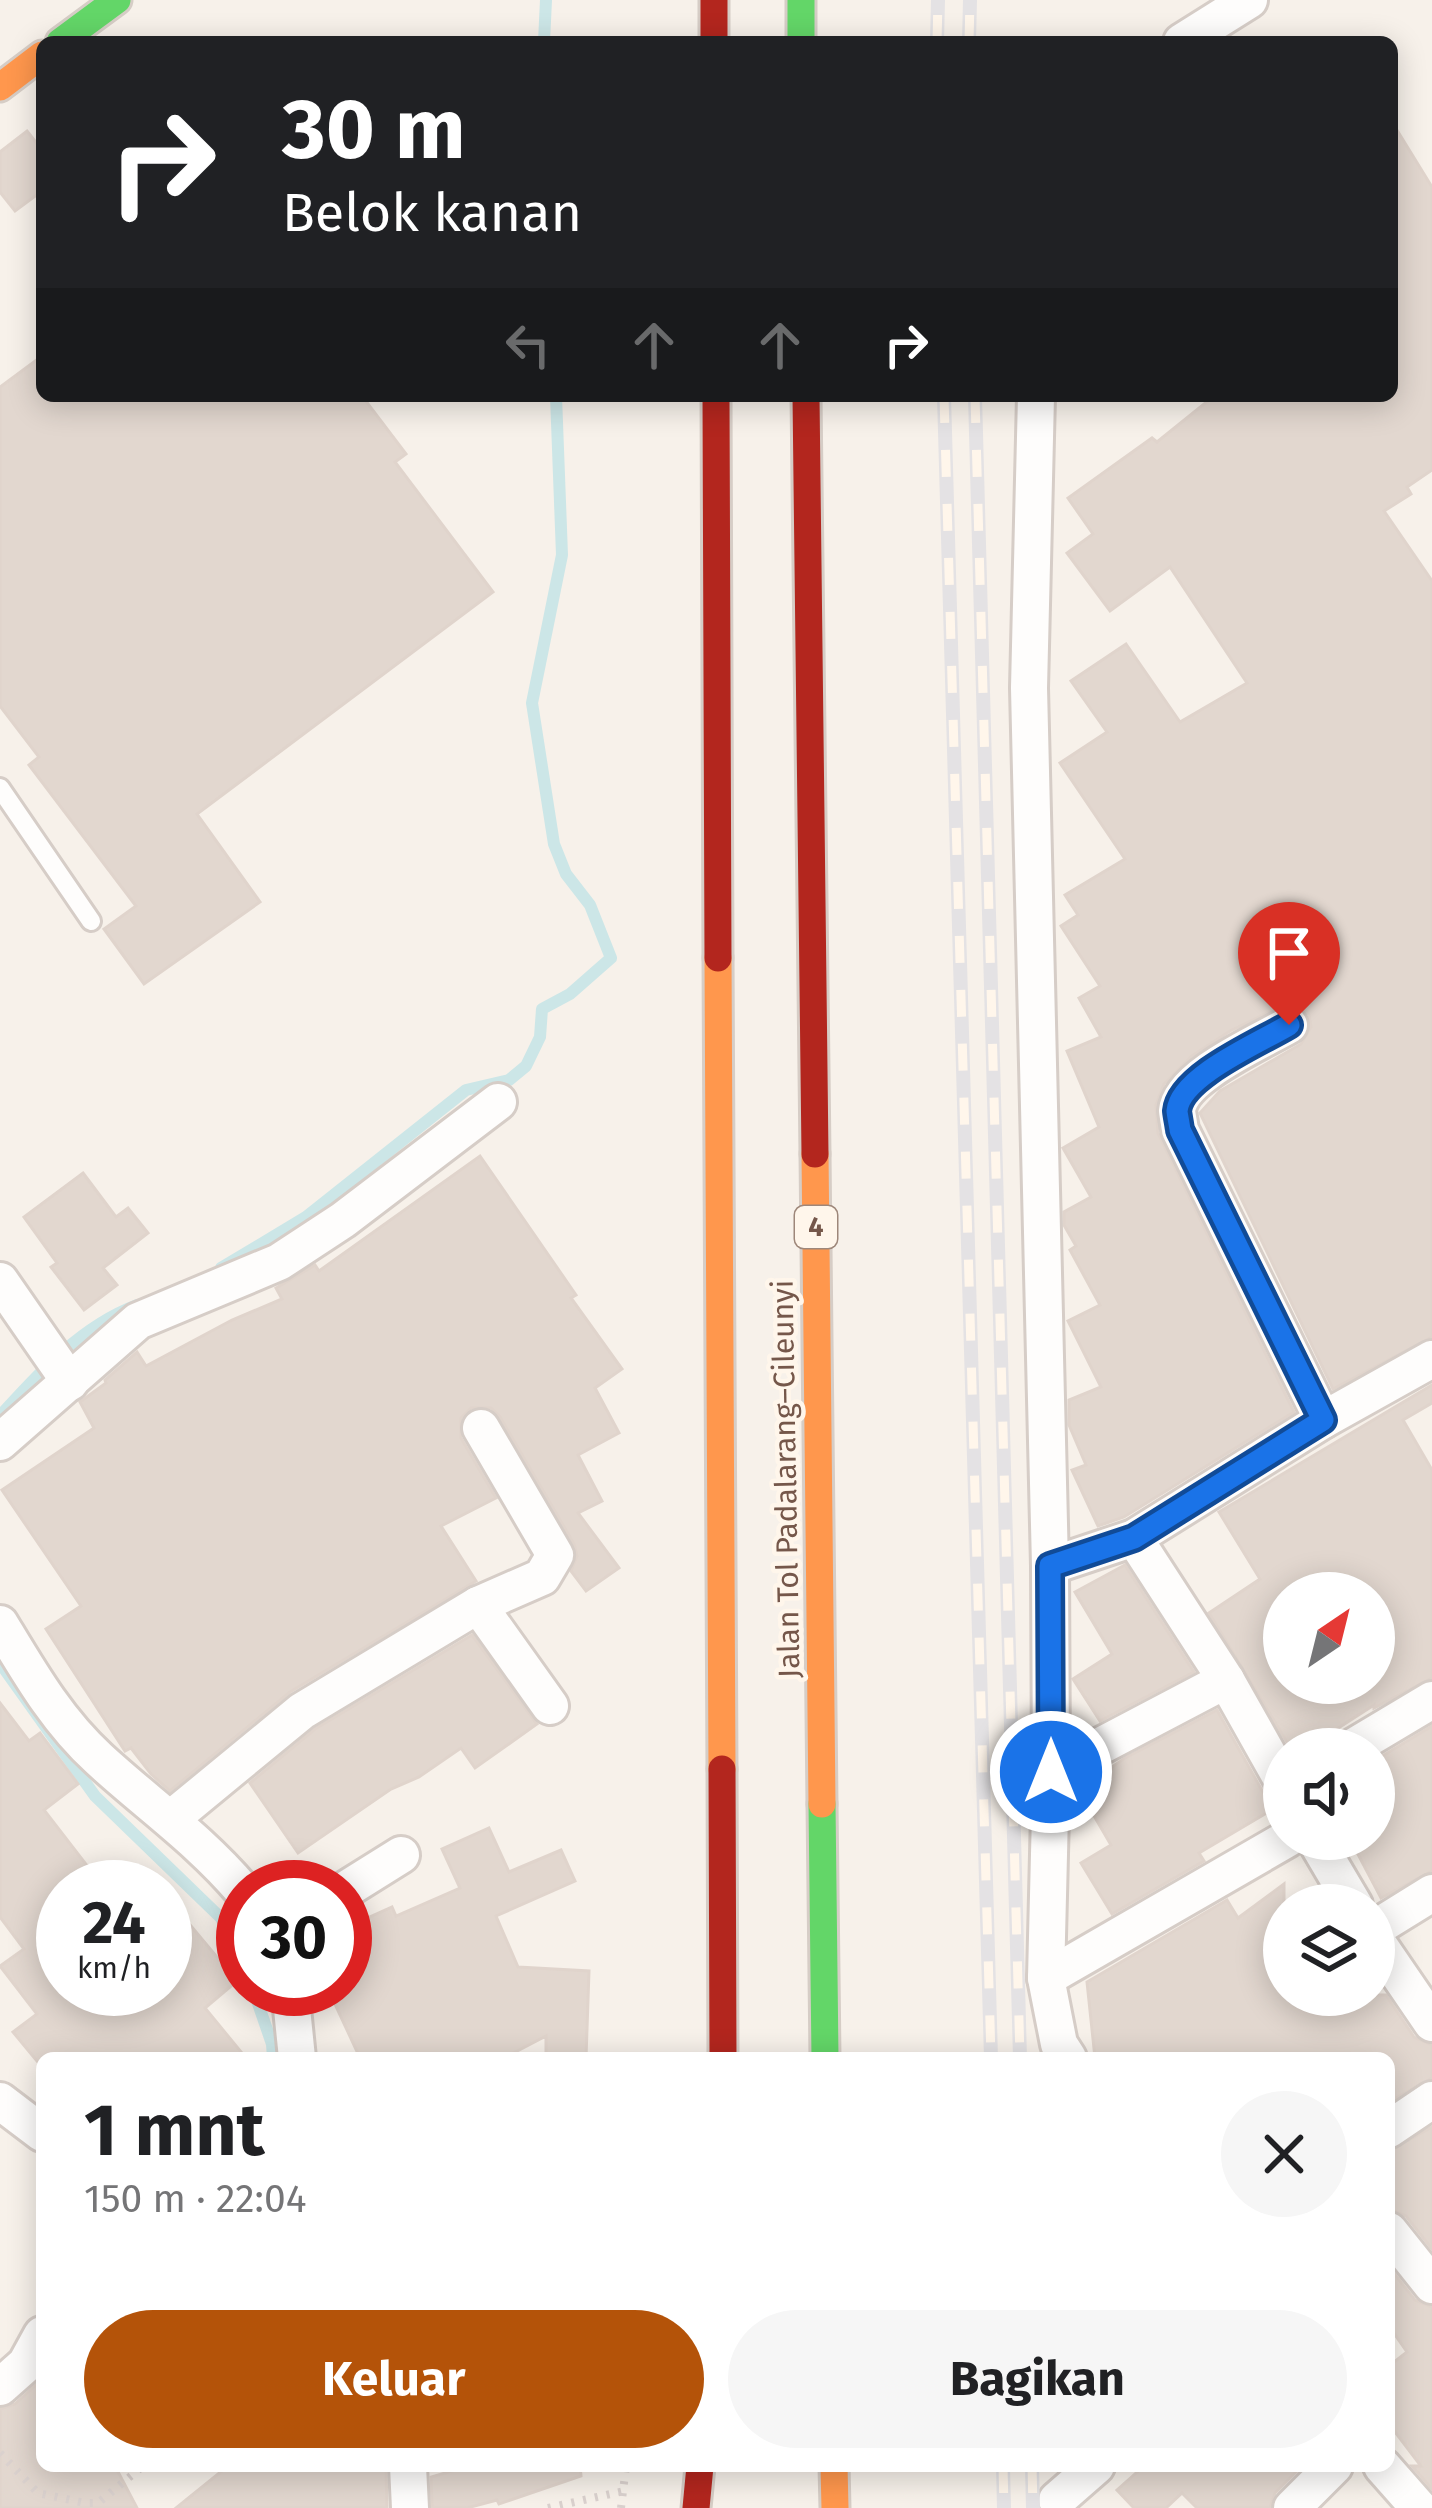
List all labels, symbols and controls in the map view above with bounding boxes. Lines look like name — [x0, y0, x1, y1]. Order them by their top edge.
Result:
text: 30 m — [282, 79, 466, 180]
icon: right — [84, 84, 240, 240]
text: Belok kanan — [282, 181, 582, 245]
icon: left — [495, 312, 561, 378]
icon: ahead — [621, 312, 687, 378]
icon: ahead — [747, 312, 813, 378]
icon: right — [873, 312, 939, 378]
pin — [1238, 902, 1340, 1025]
icon: arrive — [1256, 920, 1322, 986]
road number: 4 — [795, 1206, 837, 1248]
street label: Jalan Tol Padalarang–Cileunyi — [765, 1279, 807, 1679]
north arrow — [1263, 1572, 1395, 1704]
map controls — [1263, 1572, 1395, 2016]
position arrow — [988, 1709, 1114, 1835]
button: sound — [1263, 1728, 1395, 1860]
speed limit sign: 30 — [216, 1860, 372, 2016]
button: layers — [1263, 1884, 1395, 2016]
text: 24 — [82, 1887, 146, 1959]
text: km/h — [77, 1950, 151, 1986]
text: 1 mnt — [84, 2088, 265, 2174]
button: close — [1221, 2091, 1347, 2217]
text: 150 m · 22:04 — [84, 2176, 306, 2222]
button: Keluar — [84, 2310, 704, 2448]
button: Bagikan — [728, 2310, 1347, 2448]

